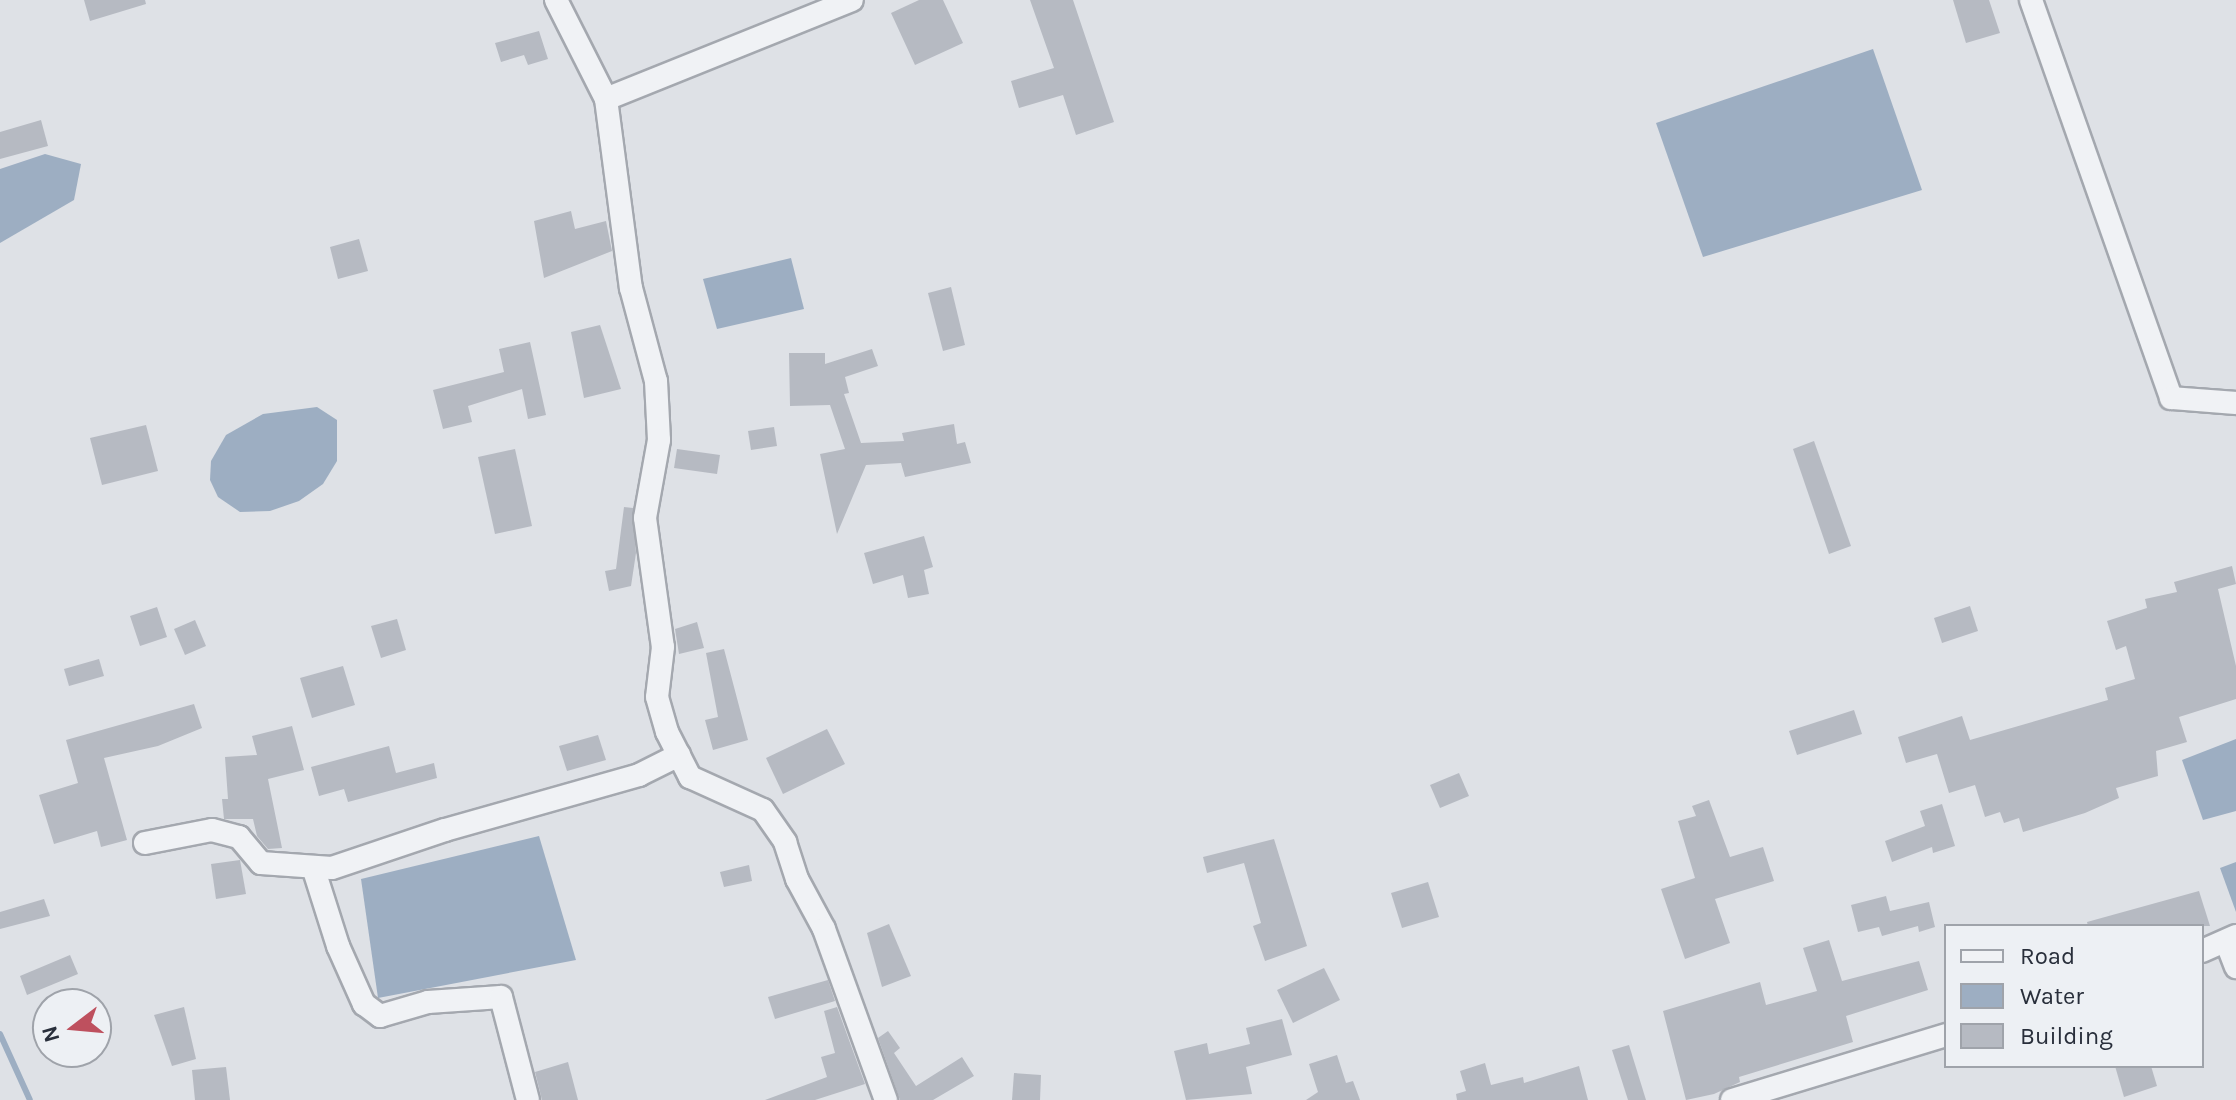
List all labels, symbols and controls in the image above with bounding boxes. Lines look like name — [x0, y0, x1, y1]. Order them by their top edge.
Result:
legend — [1944, 924, 2204, 1068]
text: Road — [2020, 942, 2075, 970]
text: Water — [2020, 982, 2084, 1010]
north arrow — [32, 988, 112, 1068]
text: Building — [2020, 1022, 2113, 1050]
text: N — [36, 1023, 66, 1045]

